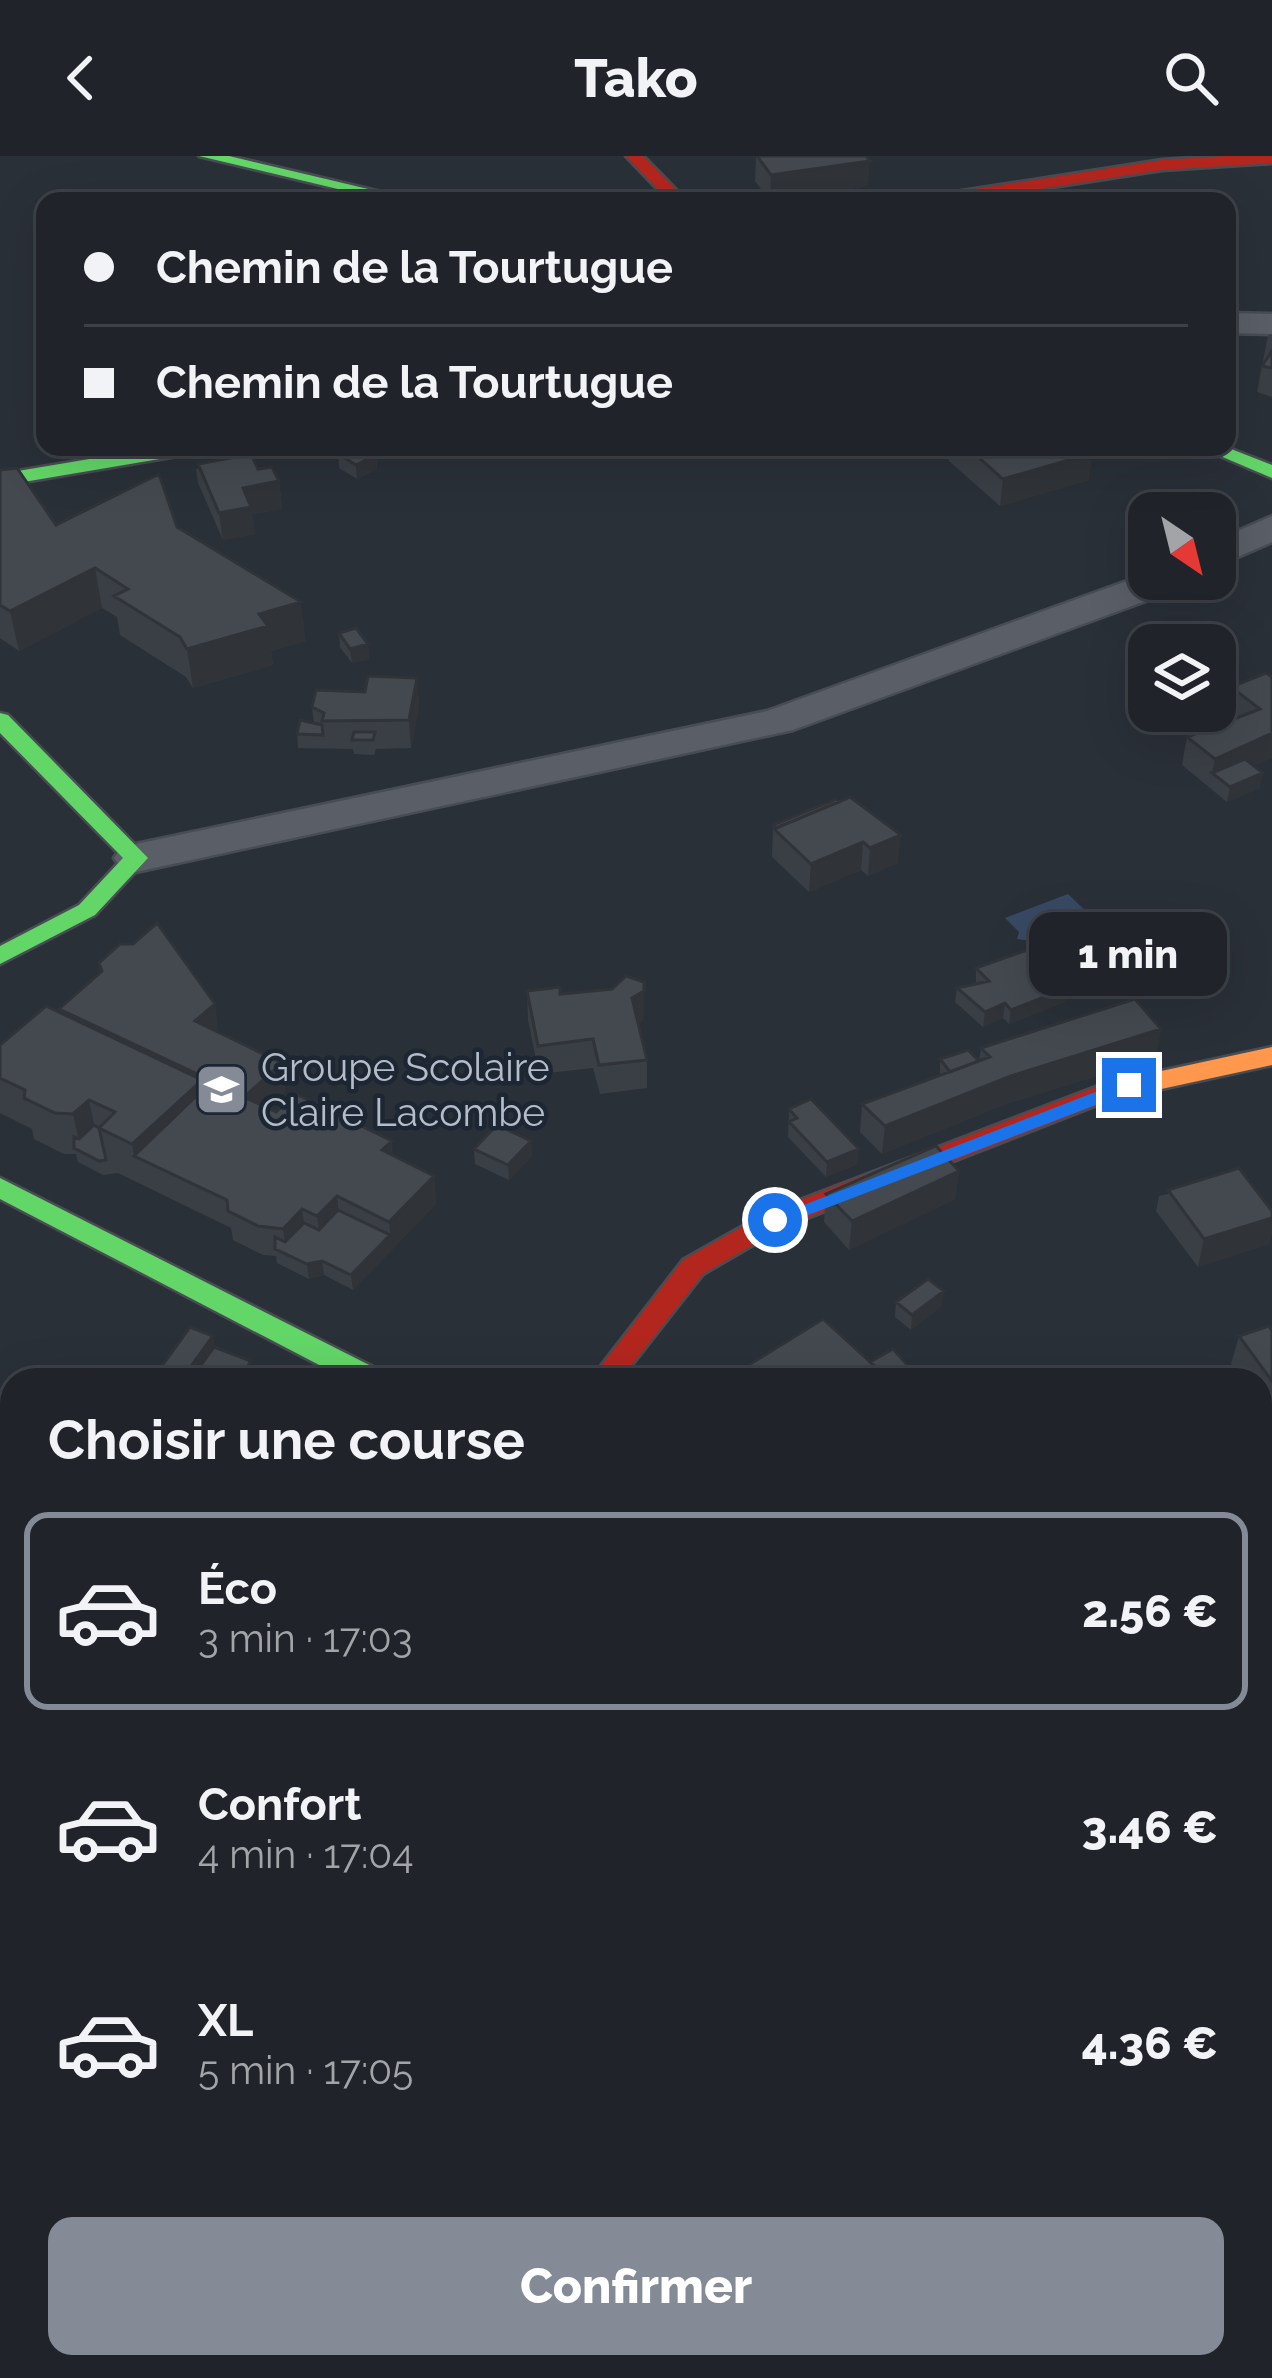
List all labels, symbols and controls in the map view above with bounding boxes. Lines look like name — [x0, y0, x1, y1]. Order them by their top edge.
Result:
icon: back — [48, 45, 114, 111]
icon: search — [1158, 45, 1224, 111]
text: Tako — [574, 46, 698, 110]
text: Chemin de la Tourtugue — [156, 241, 673, 294]
text: Chemin de la Tourtugue — [156, 356, 673, 409]
north arrow — [1128, 492, 1236, 600]
map controls — [1128, 492, 1236, 732]
button: layers — [1128, 624, 1236, 732]
callout: 1 min — [1030, 911, 1228, 995]
text: 1 min — [1078, 931, 1178, 977]
place label: Groupe Scolaire Claire Lacombe — [261, 1044, 550, 1135]
route end — [1102, 1058, 1156, 1112]
school or university icon: Groupe Scolaire Claire Lacombe — [194, 1061, 250, 1117]
route start — [748, 1193, 802, 1247]
text: Choisir une course — [48, 1408, 525, 1472]
icon: car — [54, 1557, 162, 1665]
text: Éco — [198, 1562, 277, 1615]
text: 2.56 € — [1082, 1585, 1218, 1638]
text: 3 min · 17:03 — [198, 1615, 413, 1661]
icon: car — [54, 1773, 162, 1881]
text: Confort — [198, 1778, 361, 1831]
text: 3.46 € — [1082, 1801, 1218, 1854]
text: 4 min · 17:04 — [198, 1831, 413, 1877]
icon: car — [54, 1989, 162, 2097]
text: XL — [198, 1994, 253, 2047]
text: 4.36 € — [1082, 2017, 1218, 2070]
text: 5 min · 17:05 — [198, 2047, 413, 2093]
button: Confirmer — [48, 2217, 1224, 2355]

